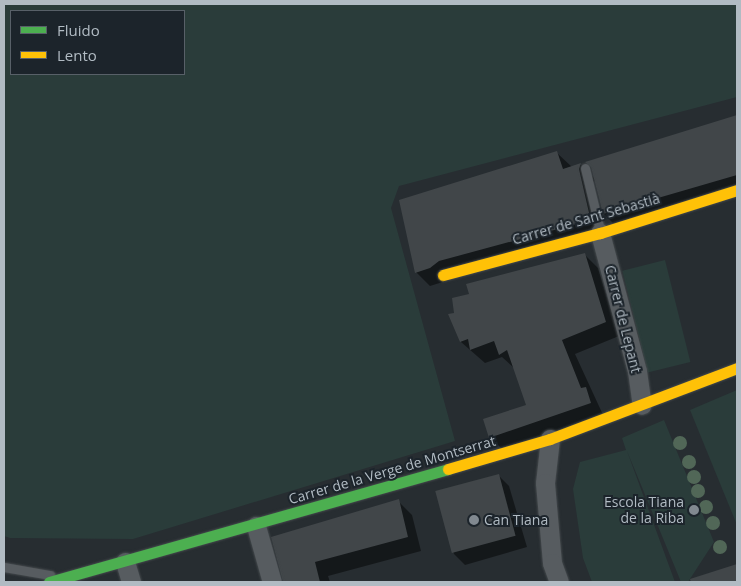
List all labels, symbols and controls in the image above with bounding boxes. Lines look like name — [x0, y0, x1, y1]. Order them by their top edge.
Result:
legend — [10, 10, 185, 75]
text: Fluido — [57, 20, 100, 40]
text: Lento — [57, 45, 97, 65]
street label: Carrer de Sant Sebastià — [510, 190, 662, 248]
street label: Carrer de Lepant — [601, 263, 645, 375]
street label: Carrer de la Verge de Montserrat — [286, 432, 498, 508]
place label: Escola Tiana de la Riba — [604, 494, 684, 526]
marker: Escola Tiana de la Riba — [688, 504, 700, 516]
place label: Can Tiana — [484, 512, 548, 528]
marker: Can Tiana — [468, 514, 480, 526]

